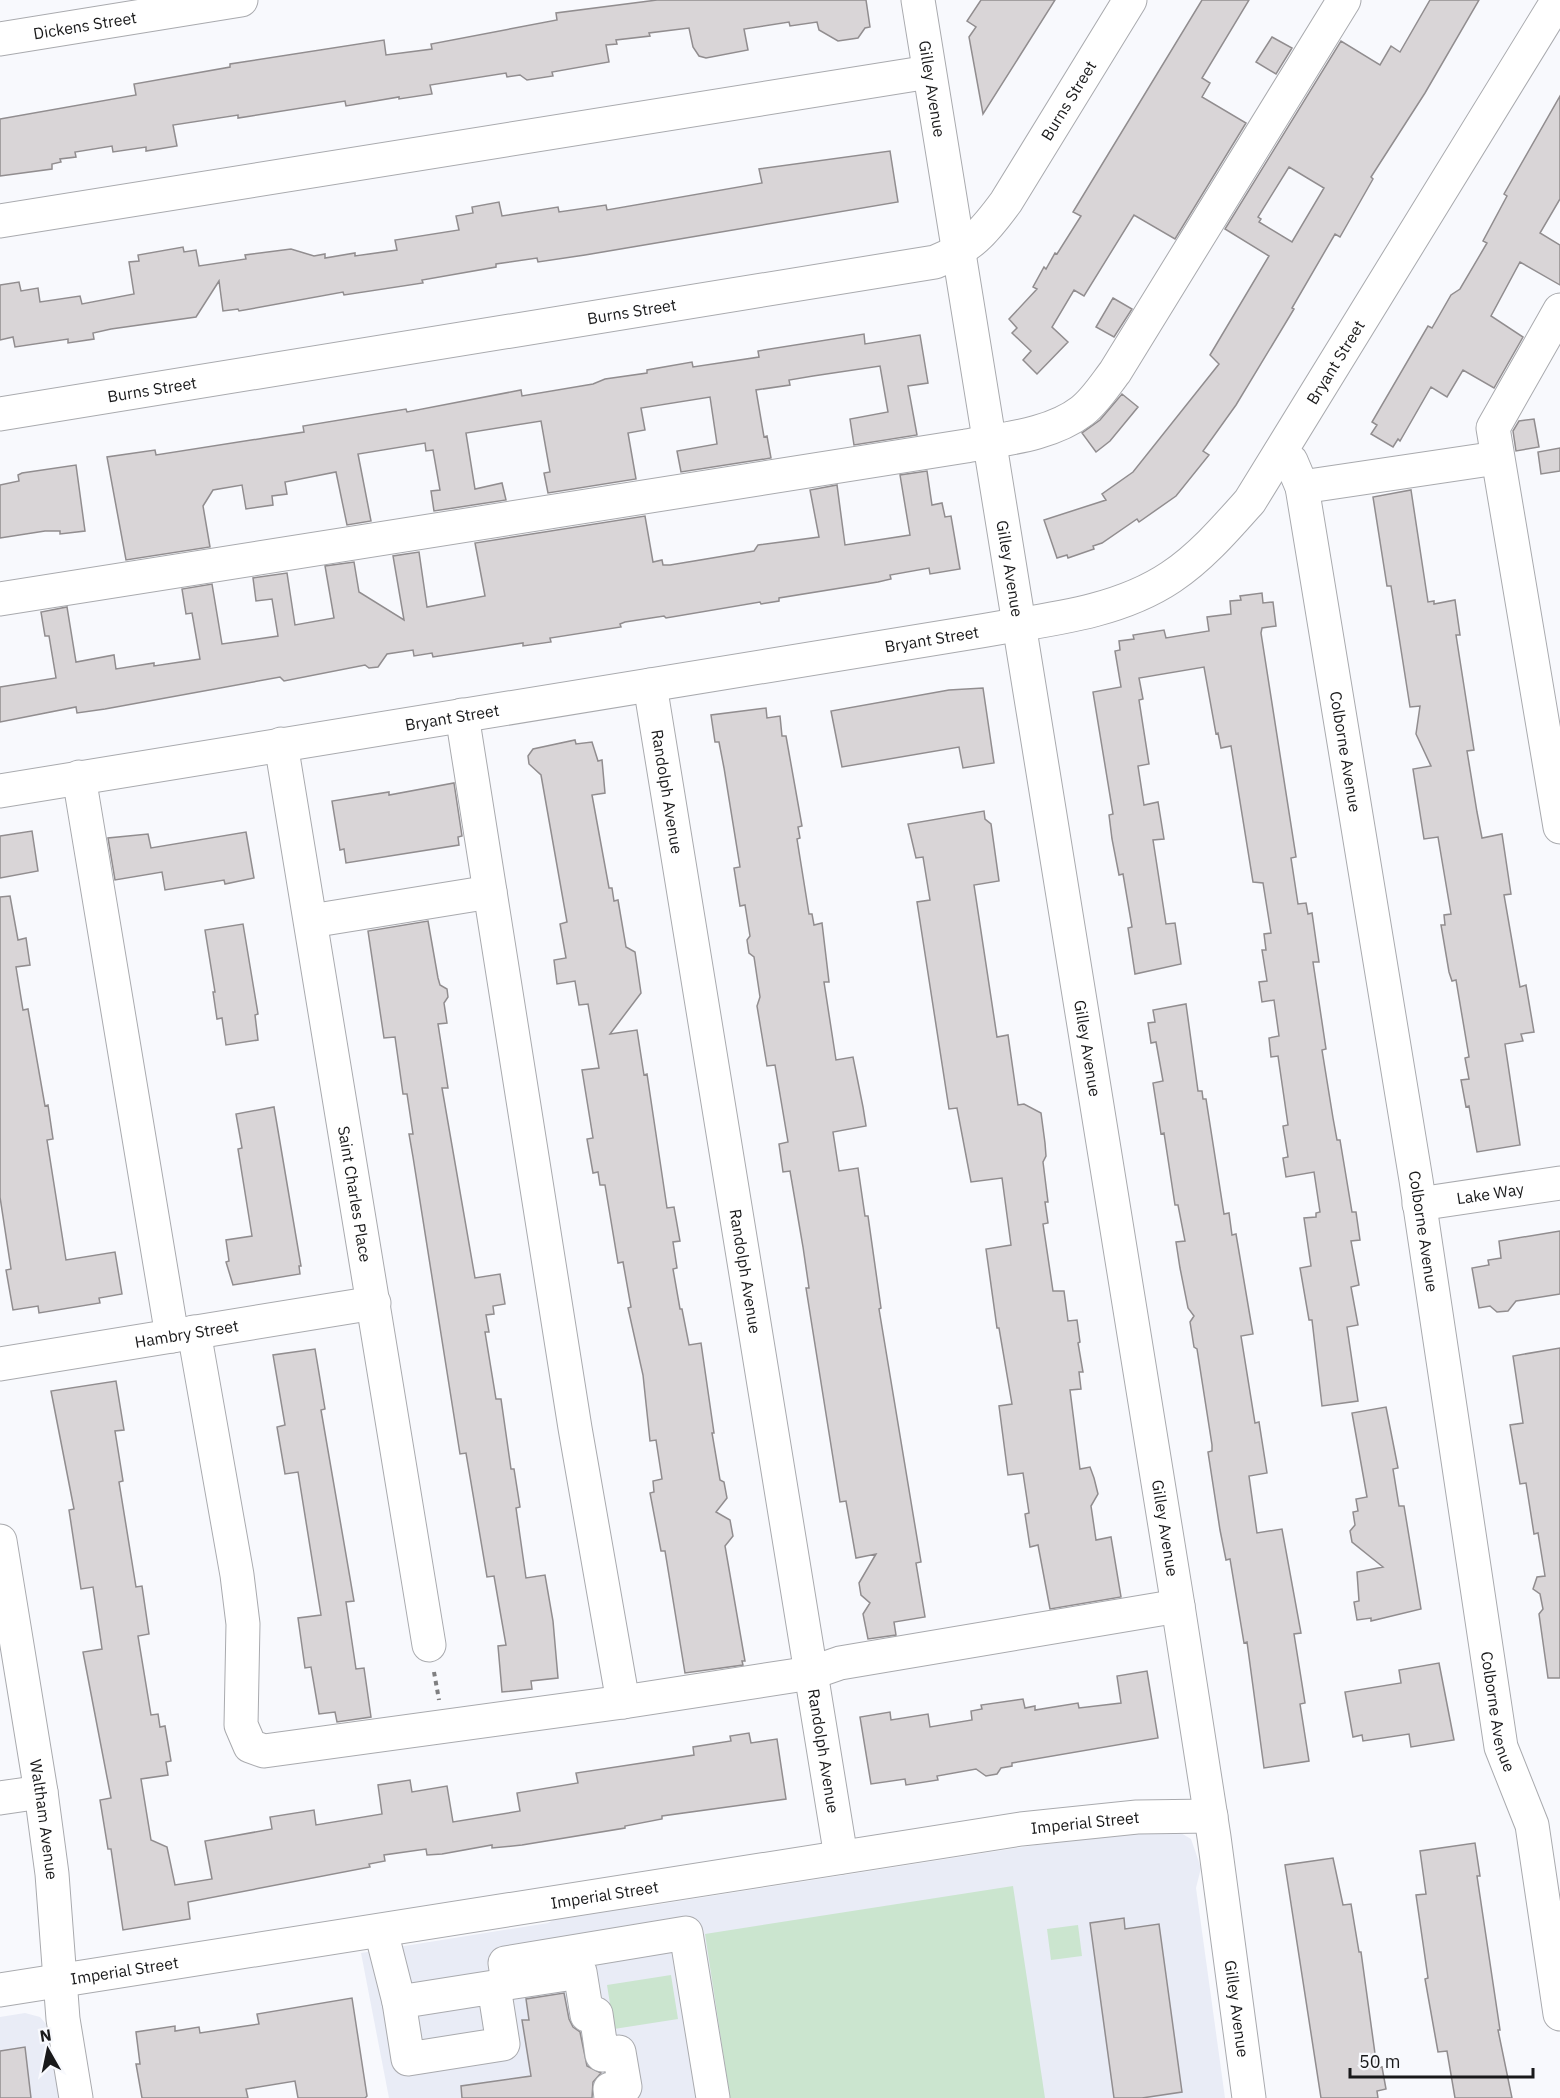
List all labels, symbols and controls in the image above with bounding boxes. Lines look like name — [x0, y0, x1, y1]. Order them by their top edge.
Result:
street label: Dickens Street — [32, 7, 138, 43]
street label: Gilley Avenue — [915, 39, 950, 139]
street label: Burns Street — [1036, 57, 1100, 144]
street label: Burns Street — [586, 294, 678, 328]
street label: Bryant Street — [1302, 316, 1369, 408]
street label: Burns Street — [106, 372, 198, 406]
street label: Gilley Avenue — [992, 519, 1028, 619]
street label: Bryant Street — [883, 622, 980, 657]
street label: Colborne Avenue — [1326, 690, 1365, 814]
street label: Bryant Street — [403, 700, 501, 735]
street label: Randolph Avenue — [647, 728, 687, 856]
street label: Gilley Avenue — [1070, 999, 1105, 1098]
street label: Saint Charles Place — [334, 1124, 376, 1264]
street label: Colborne Avenue — [1405, 1169, 1443, 1294]
street label: Lake Way — [1455, 1179, 1525, 1208]
street label: Randolph Avenue — [726, 1207, 766, 1335]
street label: Hambry Street — [133, 1315, 240, 1352]
street label: Gilley Avenue — [1148, 1478, 1183, 1578]
street label: Colborne Avenue — [1477, 1650, 1520, 1775]
street label: Randolph Avenue — [804, 1687, 844, 1815]
street label: Waltham Avenue — [26, 1758, 62, 1881]
street label: Imperial Street — [1030, 1807, 1140, 1838]
street label: Imperial Street — [549, 1876, 660, 1913]
street label: Imperial Street — [69, 1952, 180, 1989]
street label: Gilley Avenue — [1221, 1959, 1253, 2059]
north arrow — [18, 2020, 78, 2080]
text: N — [38, 2024, 53, 2046]
scale bar — [1350, 2041, 1533, 2079]
text: 50 m — [1359, 2050, 1401, 2073]

